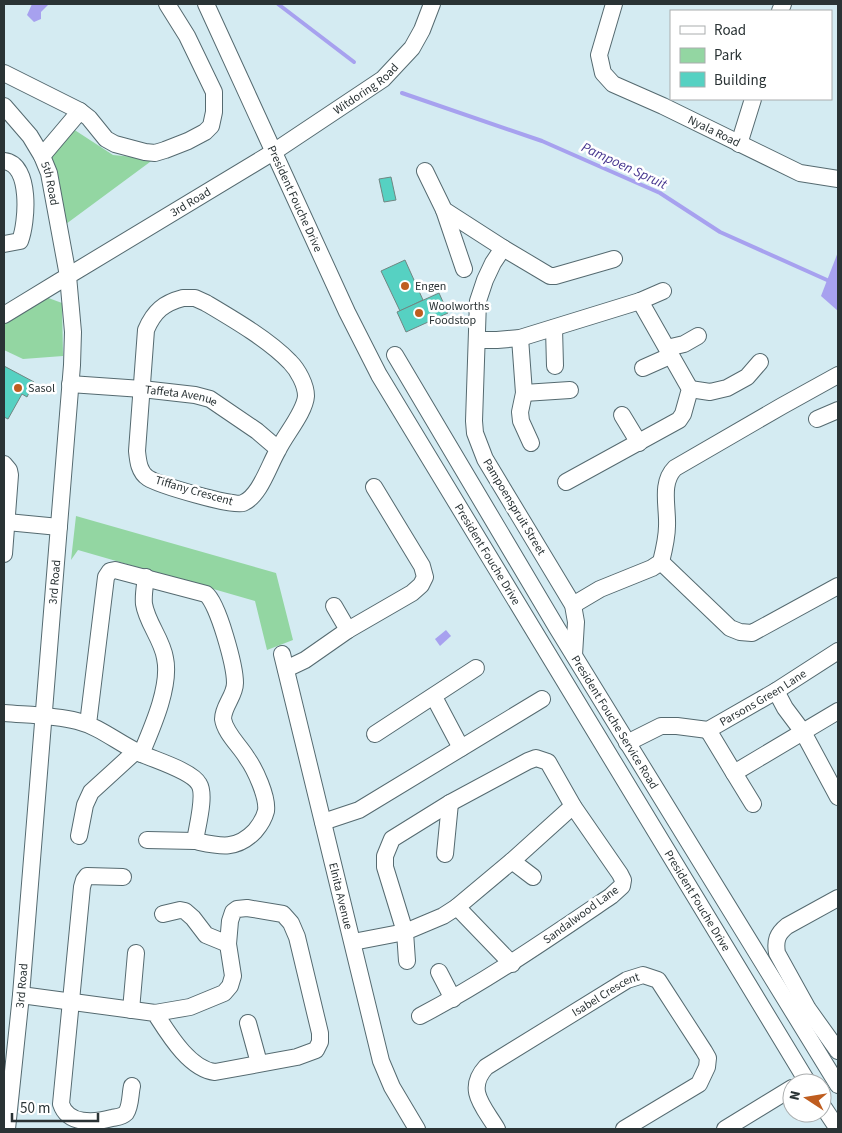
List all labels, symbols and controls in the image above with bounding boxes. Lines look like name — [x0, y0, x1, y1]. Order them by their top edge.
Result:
legend — [670, 10, 832, 100]
text: Road — [714, 20, 746, 41]
text: Park — [714, 45, 743, 66]
street label: Witdoring Road — [330, 59, 402, 118]
text: Building — [714, 70, 767, 91]
street label: Nyala Road — [685, 111, 743, 151]
water label: Pampoen Spruit — [578, 137, 670, 195]
street label: President Fouche Drive — [263, 142, 327, 255]
street label: 5th Road — [37, 159, 63, 207]
street label: 3rd Road — [167, 183, 214, 221]
place label: Engen — [415, 278, 446, 295]
marker: Engen — [399, 280, 411, 292]
place label: Woolworths Foodstop — [429, 298, 489, 329]
marker: Woolworths Foodstop — [413, 307, 425, 319]
place label: Sasol — [28, 380, 55, 397]
street label: Taffeta Avenue — [144, 381, 221, 410]
marker: Sasol — [12, 382, 24, 394]
street label: Pampoenspruit Street — [478, 456, 550, 558]
street label: Tiffany Crescent — [153, 472, 235, 510]
street label: President Fouche Drive — [450, 500, 525, 608]
street label: 3rd Road — [44, 559, 65, 605]
street label: President Fouche Service Road — [567, 652, 663, 792]
street label: Parsons Green Lane — [716, 665, 810, 730]
street label: President Fouche Drive — [660, 847, 735, 955]
street label: Elnita Avenue — [325, 861, 357, 931]
street label: Sandalwood Lane — [540, 882, 622, 948]
street label: 3rd Road — [11, 963, 32, 1009]
street label: Isabel Crescent — [568, 968, 641, 1021]
north arrow — [782, 1073, 832, 1123]
text: N — [785, 1089, 806, 1102]
scale bar — [12, 1090, 99, 1122]
text: 50 m — [20, 1098, 50, 1119]

